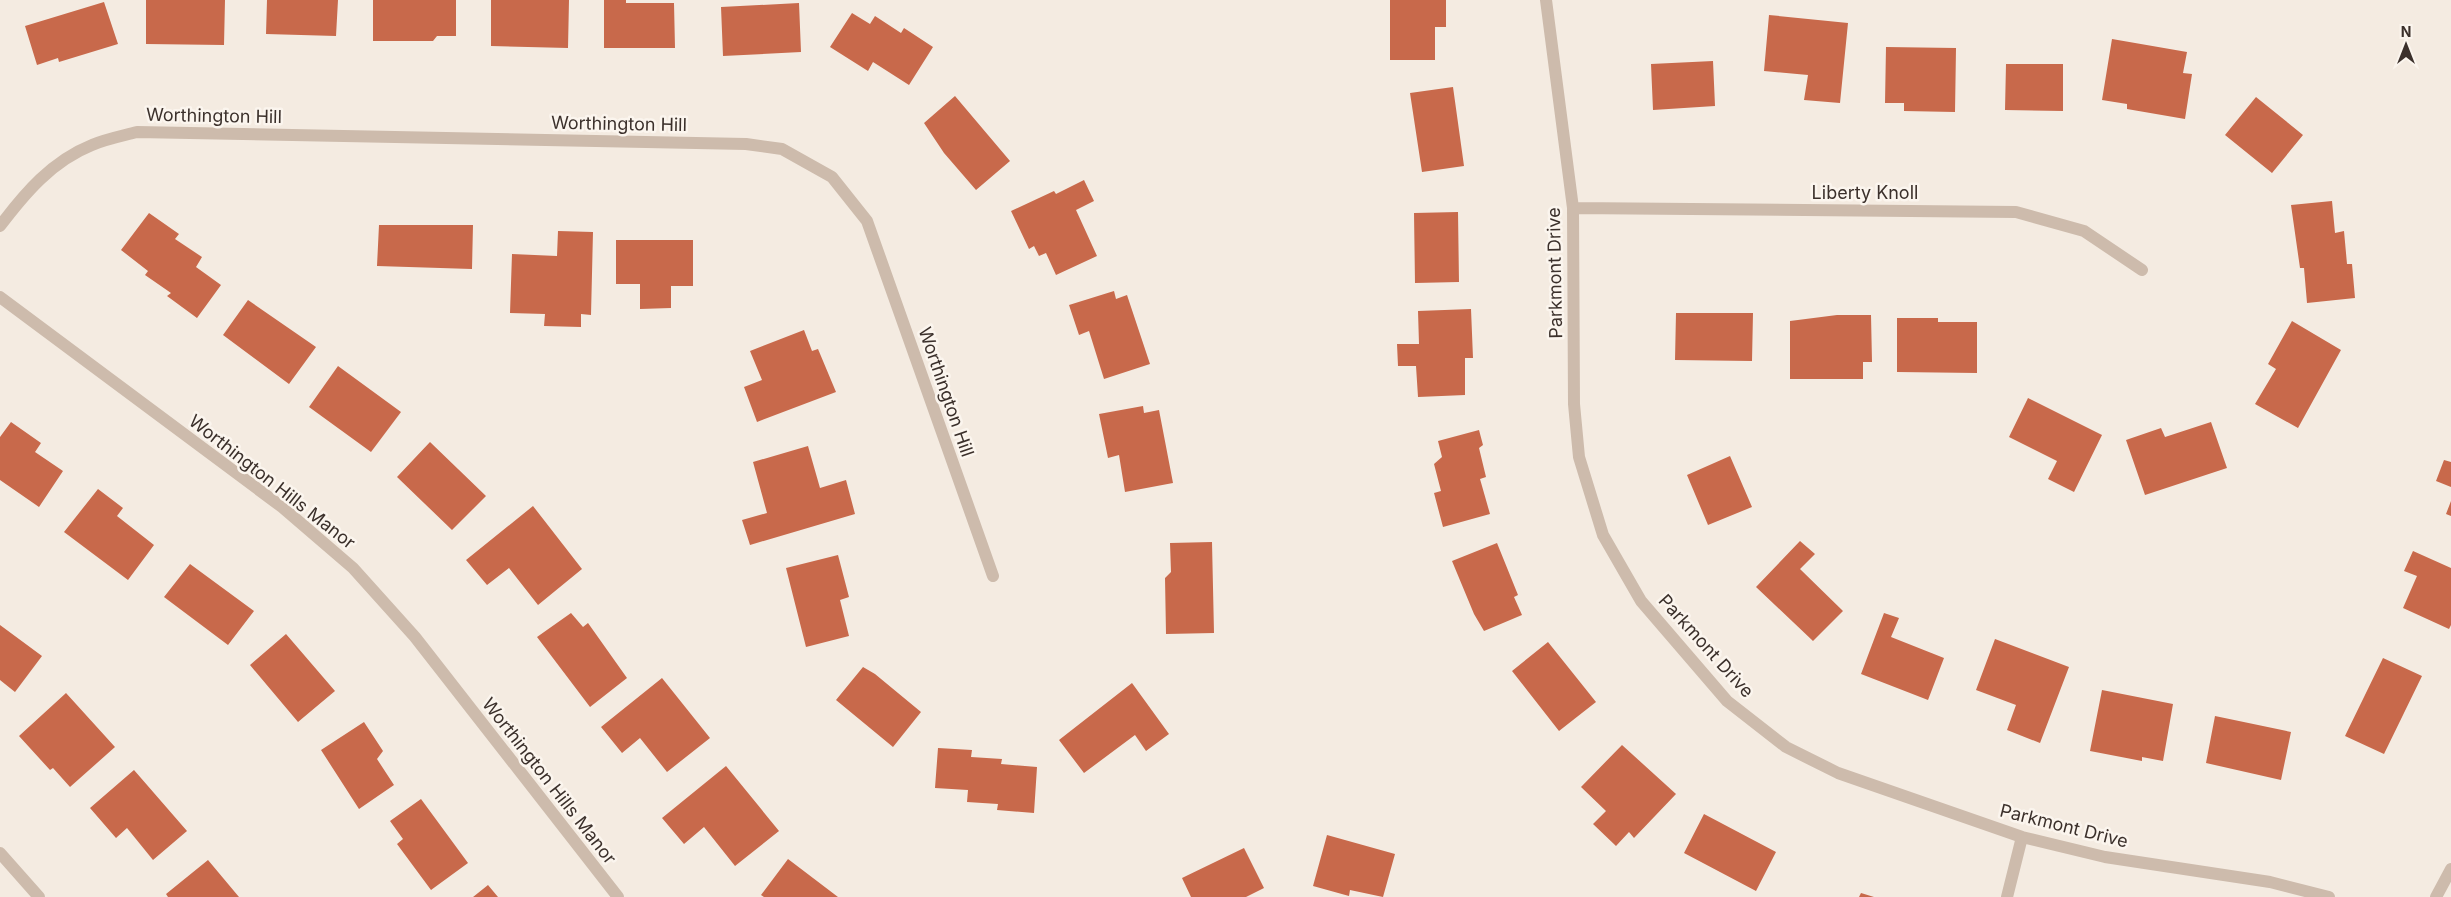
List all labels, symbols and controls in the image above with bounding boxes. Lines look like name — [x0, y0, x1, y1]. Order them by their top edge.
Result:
north arrow — [2381, 20, 2431, 70]
text: N — [2401, 23, 2411, 40]
street label: Worthington Hill — [146, 104, 282, 127]
street label: Worthington Hill — [551, 112, 687, 135]
street label: Liberty Knoll — [1812, 182, 1918, 203]
street label: Parkmont Drive — [1543, 207, 1566, 339]
street label: Worthington Hill — [914, 324, 979, 460]
street label: Worthington Hills Manor — [185, 410, 360, 553]
street label: Parkmont Drive — [1655, 590, 1758, 702]
street label: Worthington Hills Manor — [478, 693, 621, 868]
street label: Parkmont Drive — [1998, 799, 2130, 852]

